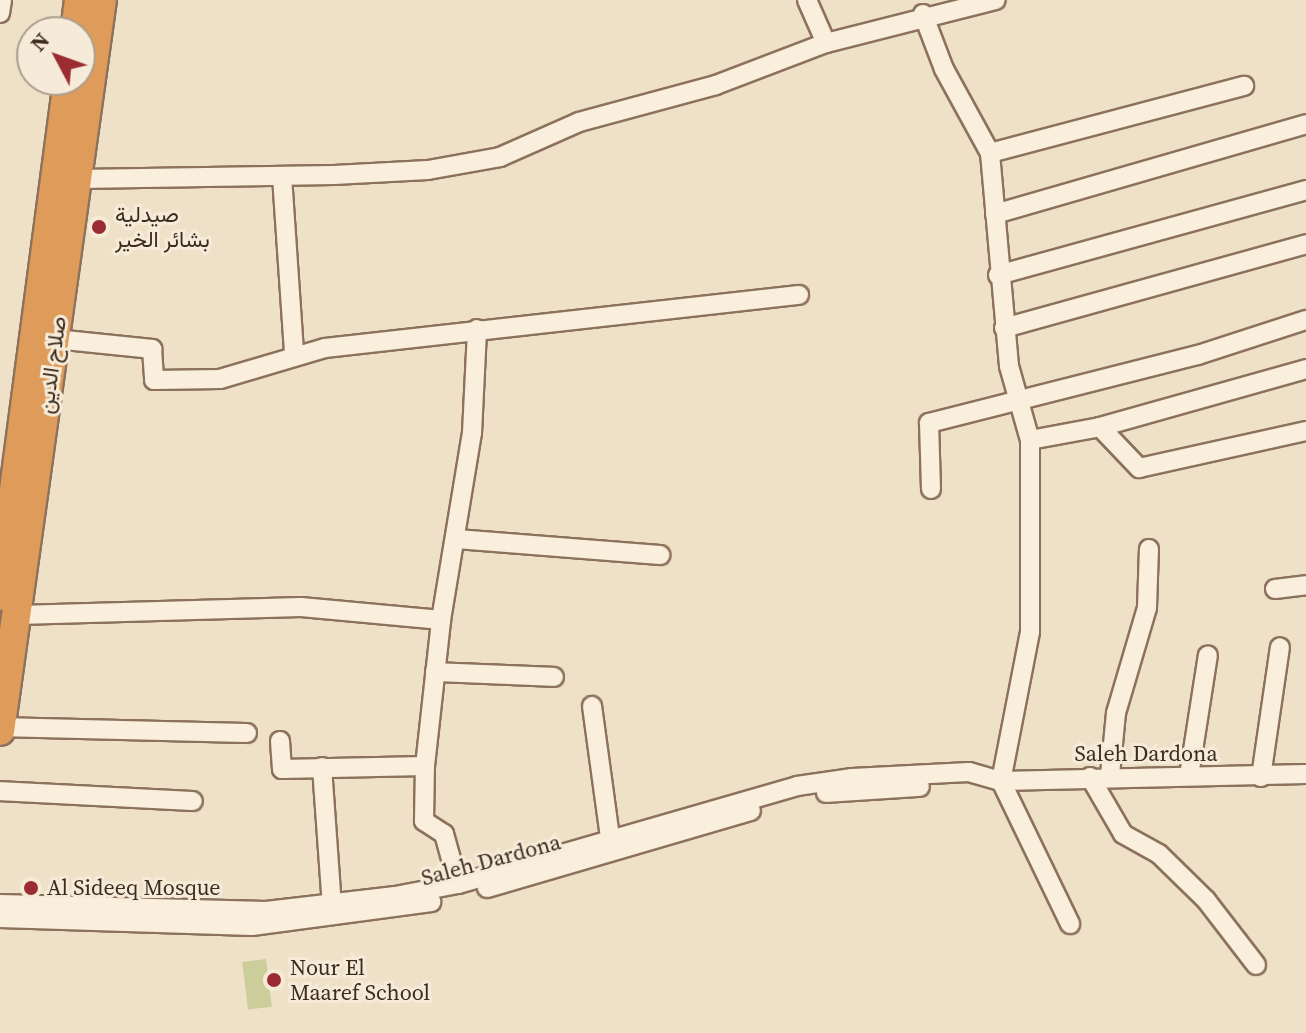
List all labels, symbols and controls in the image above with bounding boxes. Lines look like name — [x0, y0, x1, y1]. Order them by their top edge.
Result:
north arrow — [16, 16, 96, 96]
text: N — [23, 26, 56, 57]
place label: صيدلية بشائر الخير — [115, 201, 210, 252]
marker: صيدلية بشائر الخير — [90, 218, 108, 236]
street label: صلاح الدين — [32, 315, 72, 415]
street label: Saleh Dardona — [1074, 741, 1218, 767]
street label: Saleh Dardona — [418, 829, 564, 891]
place label: Al Sideeq Mosque — [47, 875, 221, 901]
marker: Al Sideeq Mosque — [22, 879, 40, 897]
place label: Nour El Maaref School — [290, 954, 430, 1006]
marker: Nour El Maaref School — [265, 971, 283, 989]

